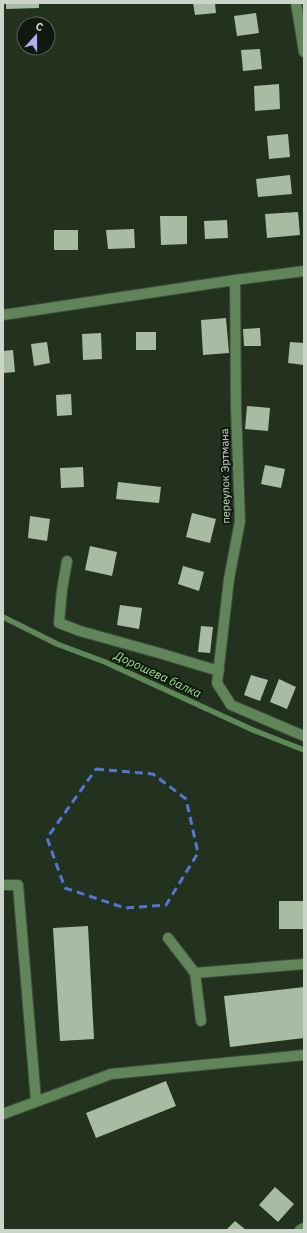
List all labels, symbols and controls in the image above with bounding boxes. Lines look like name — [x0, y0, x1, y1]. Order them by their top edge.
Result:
north arrow — [16, 16, 56, 56]
text: С — [34, 19, 45, 34]
street label: переулок Эртмана — [217, 428, 233, 524]
water label: Дорошева балка — [111, 647, 204, 701]

